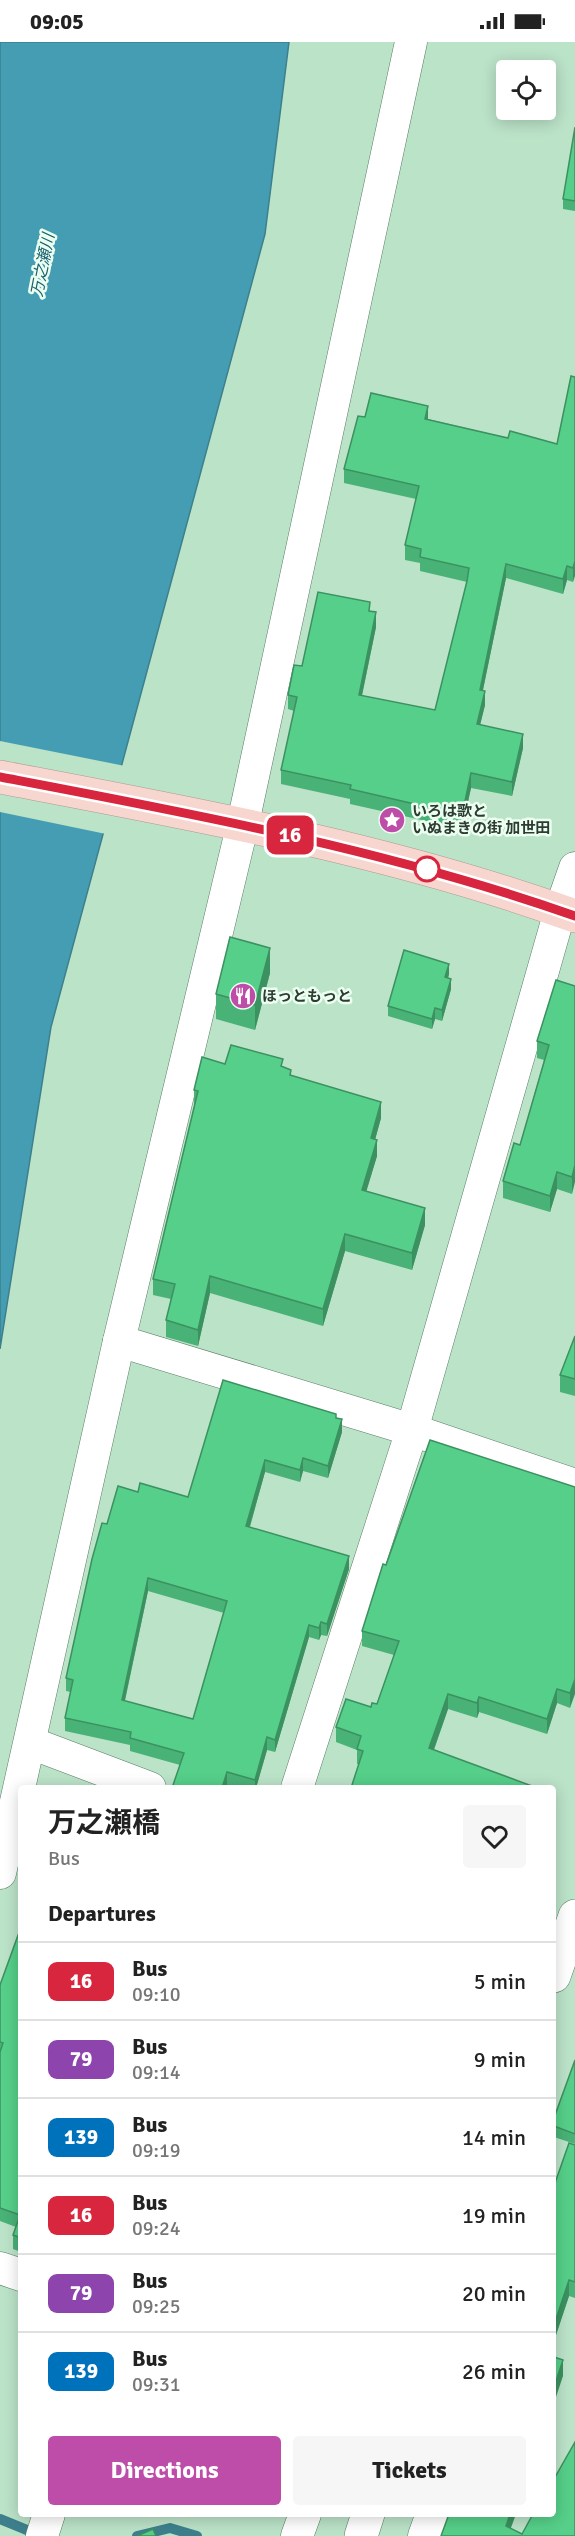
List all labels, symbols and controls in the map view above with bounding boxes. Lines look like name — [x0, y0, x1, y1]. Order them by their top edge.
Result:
text: 09:05 — [30, 8, 84, 35]
map controls — [496, 60, 556, 120]
button: locate — [496, 60, 556, 120]
water label: 万之瀬川 — [27, 230, 59, 299]
place label: いろは歌と いぬまきの街 加世田 — [412, 802, 550, 837]
place icon: いろは歌と いぬまきの街 加世田 — [377, 805, 407, 835]
line badge: 16 — [263, 816, 317, 854]
text: 16 — [279, 822, 301, 848]
unlabelled marker — [414, 856, 440, 882]
restaurant icon: ほっともっと — [228, 981, 258, 1011]
place label: ほっともっと — [262, 987, 352, 1005]
button: heart — [463, 1805, 526, 1868]
text: 万之瀬橋 — [48, 1806, 160, 1840]
text: Bus — [48, 1846, 80, 1871]
text: Departures — [48, 1900, 156, 1927]
text: Bus — [132, 1955, 167, 1982]
text: 16 — [70, 1968, 92, 1994]
text: 5 min — [474, 1968, 526, 1995]
text: 09:10 — [132, 1982, 181, 2007]
text: Bus — [132, 2033, 167, 2060]
text: 79 — [70, 2046, 92, 2072]
text: 9 min — [474, 2046, 526, 2073]
text: 09:14 — [132, 2060, 181, 2085]
text: Bus — [132, 2111, 167, 2138]
text: 139 — [64, 2124, 98, 2150]
text: 14 min — [462, 2124, 526, 2151]
text: 09:19 — [132, 2138, 181, 2163]
text: Bus — [132, 2189, 167, 2216]
text: 16 — [70, 2202, 92, 2228]
text: 19 min — [462, 2202, 526, 2229]
text: 09:24 — [132, 2216, 181, 2241]
text: Bus — [132, 2267, 167, 2294]
text: 79 — [70, 2280, 92, 2306]
text: 20 min — [462, 2280, 526, 2307]
text: 09:25 — [132, 2294, 181, 2319]
text: Bus — [132, 2345, 167, 2372]
text: 139 — [64, 2358, 98, 2384]
text: 26 min — [462, 2358, 526, 2385]
text: 09:31 — [132, 2372, 181, 2397]
button: Directions — [48, 2436, 281, 2505]
button: Tickets — [293, 2436, 526, 2505]

